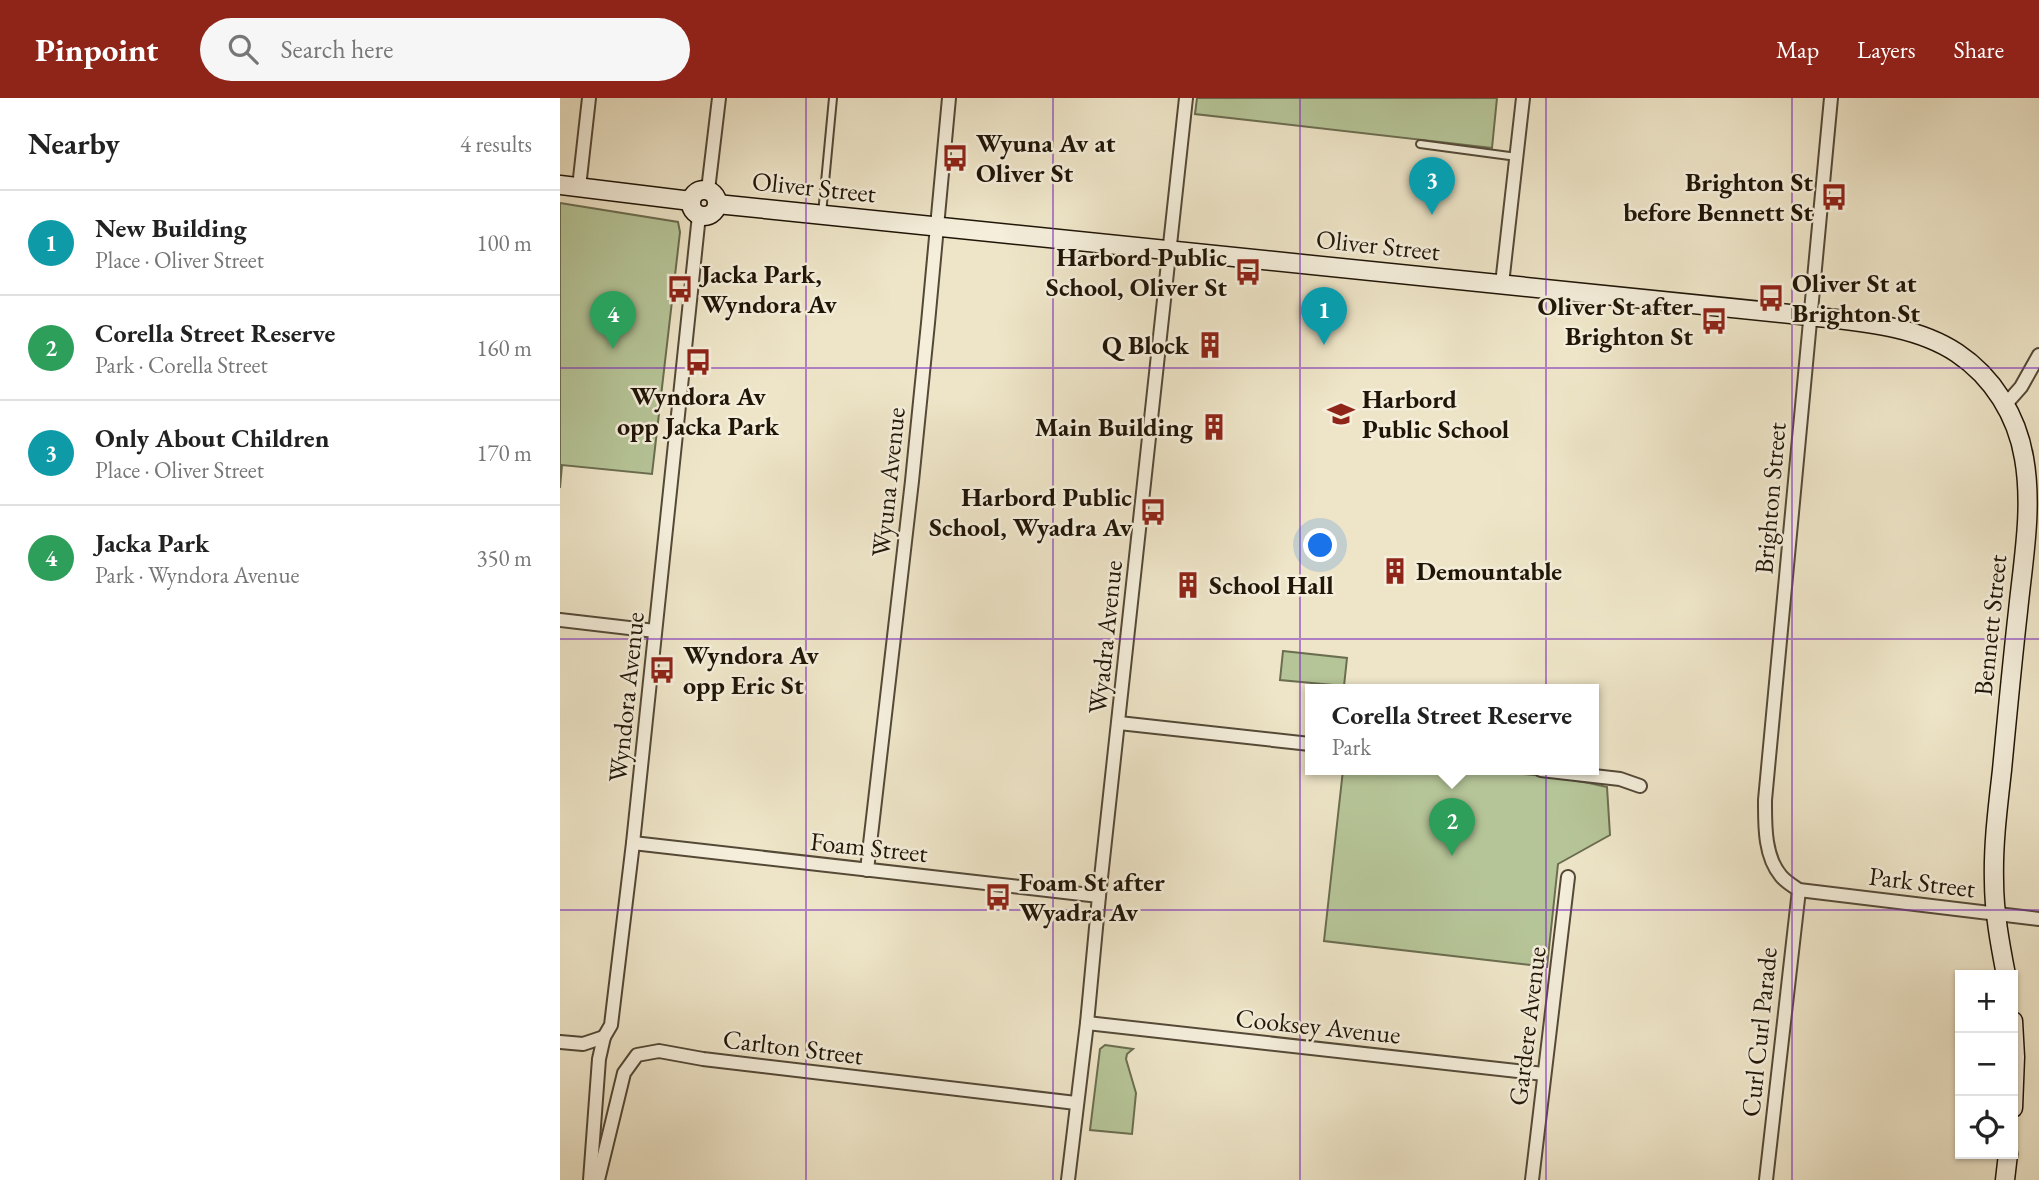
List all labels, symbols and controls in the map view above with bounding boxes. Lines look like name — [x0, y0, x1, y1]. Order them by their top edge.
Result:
search box — [200, 18, 690, 81]
text: Pinpoint — [35, 28, 158, 71]
icon: search — [224, 30, 262, 68]
text: Search here — [280, 32, 393, 66]
text: Map — [1776, 34, 1819, 65]
text: Layers — [1857, 34, 1916, 65]
text: Share — [1954, 34, 2004, 65]
text: Nearby — [28, 124, 120, 163]
place label: Wyuna Av at Oliver St — [976, 126, 1116, 190]
text: 4 results — [460, 129, 532, 159]
bus stop icon: Wyuna Av at Oliver St — [940, 143, 970, 173]
pin: 3 — [1409, 157, 1455, 215]
street label: Oliver Street — [750, 164, 878, 210]
place label: Brighton St before Bennett St — [1623, 165, 1813, 229]
bus stop icon: Brighton St before Bennett St — [1819, 182, 1849, 212]
text: New Building — [95, 211, 247, 245]
street label: Oliver Street — [1314, 222, 1442, 268]
text: 1 — [45, 228, 57, 258]
text: 100 m — [476, 228, 532, 258]
place label: Harbord Public School, Oliver St — [1046, 240, 1227, 304]
text: Place · Oliver Street — [95, 245, 264, 275]
place label: Jacka Park, Wyndora Av — [698, 257, 837, 321]
bus stop icon: Harbord Public School, Oliver St — [1233, 257, 1263, 287]
place label: Oliver St at Brighton St — [1792, 266, 1920, 330]
bus stop icon: Jacka Park, Wyndora Av — [665, 274, 695, 304]
bus stop icon: Oliver St at Brighton St — [1756, 283, 1786, 313]
pin: 1 — [1301, 287, 1347, 345]
place label: Oliver St after Brighton St — [1537, 289, 1693, 353]
pin: 4 — [590, 291, 636, 349]
bus stop icon: Oliver St after Brighton St — [1699, 306, 1729, 336]
text: Corella Street Reserve — [95, 316, 335, 350]
place label: Q Block — [1102, 328, 1190, 362]
building icon: Q Block — [1195, 330, 1225, 360]
text: 2 — [45, 333, 57, 363]
text: 160 m — [476, 333, 532, 363]
bus stop icon: Wyndora Av opp Jacka Park — [683, 347, 713, 377]
text: Park · Corella Street — [95, 350, 268, 380]
place label: Wyndora Av opp Jacka Park — [617, 379, 780, 443]
place label: Harbord Public School — [1362, 382, 1509, 446]
school or university icon: Harbord Public School — [1326, 399, 1356, 429]
street label: Wyuna Avenue — [863, 406, 913, 558]
place label: Main Building — [1035, 410, 1194, 444]
building icon: Main Building — [1199, 412, 1229, 442]
text: Only About Children — [95, 421, 329, 455]
street label: Brighton Street — [1746, 421, 1794, 575]
text: 3 — [45, 438, 57, 468]
text: 170 m — [476, 438, 532, 468]
text: Place · Oliver Street — [95, 455, 264, 485]
place label: Harbord Public School, Wyadra Av — [929, 480, 1132, 544]
bus stop icon: Harbord Public School, Wyadra Av — [1138, 497, 1168, 527]
text: Jacka Park — [95, 526, 209, 560]
your location — [1303, 528, 1337, 562]
text: 4 — [45, 543, 57, 573]
text: 350 m — [476, 543, 532, 573]
street label: Bennett Street — [1966, 553, 2014, 697]
place label: Demountable — [1416, 554, 1562, 588]
building icon: Demountable — [1380, 556, 1410, 586]
street label: Wyadra Avenue — [1080, 558, 1130, 716]
text: Park · Wyndora Avenue — [95, 560, 299, 590]
place label: School Hall — [1209, 568, 1334, 602]
building icon: School Hall — [1173, 570, 1203, 600]
street label: Wyndora Avenue — [600, 610, 652, 784]
place label: Wyndora Av opp Eric St — [683, 638, 819, 702]
bus stop icon: Wyndora Av opp Eric St — [647, 655, 677, 685]
popup — [1305, 684, 1599, 775]
text: Corella Street Reserve — [1332, 698, 1572, 732]
text: Park — [1332, 732, 1371, 762]
pin: 2 — [1429, 798, 1475, 856]
street label: Foam Street — [809, 824, 929, 870]
street label: Park Street — [1867, 859, 1977, 905]
place label: Foam St after Wyadra Av — [1019, 865, 1165, 929]
bus stop icon: Foam St after Wyadra Av — [983, 882, 1013, 912]
street label: Gardere Avenue — [1500, 945, 1554, 1107]
street label: Curl Curl Parade — [1733, 946, 1785, 1118]
map controls — [1955, 970, 2018, 1159]
button: + — [1955, 970, 2018, 1033]
street label: Cooksey Avenue — [1234, 1000, 1402, 1052]
street label: Carlton Street — [721, 1022, 865, 1072]
button: − — [1955, 1033, 2018, 1096]
button: locate — [1955, 1096, 2018, 1159]

